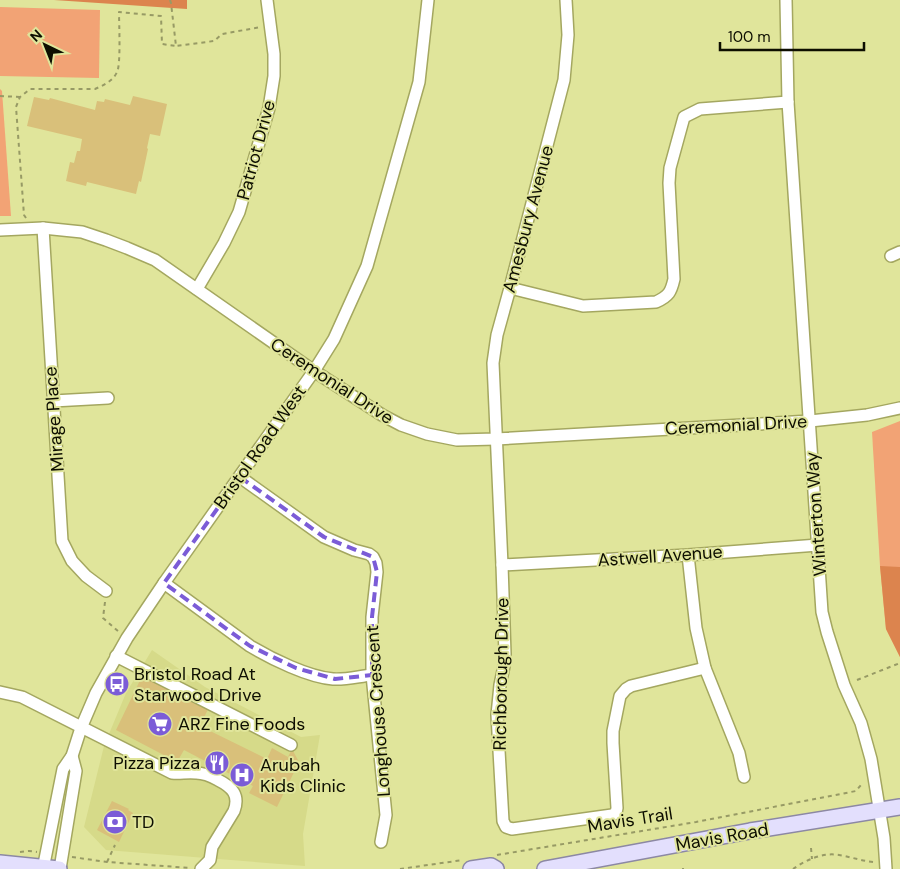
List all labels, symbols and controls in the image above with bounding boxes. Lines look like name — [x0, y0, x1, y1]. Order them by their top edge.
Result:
north arrow — [20, 20, 70, 70]
scale bar — [720, 20, 864, 52]
text: N — [26, 25, 46, 46]
text: 100 m — [728, 27, 771, 47]
street label: Patriot Drive — [231, 97, 281, 203]
street label: Amesbury Avenue — [497, 143, 559, 295]
street label: Ceremonial Drive — [266, 332, 398, 430]
street label: Mirage Place — [38, 366, 70, 472]
street label: Bristol Road West — [208, 380, 312, 514]
street label: Ceremonial Drive — [664, 409, 808, 441]
street label: Winterton Way — [800, 451, 832, 577]
street label: Astwell Avenue — [597, 540, 723, 572]
street label: Richborough Drive — [488, 597, 514, 751]
street label: Longhouse Crescent — [360, 624, 396, 798]
place label: Bristol Road At Starwood Drive — [134, 662, 261, 707]
bus stop icon: Bristol Road At Starwood Drive — [104, 671, 130, 697]
supermarket icon: ARZ Fine Foods — [147, 711, 173, 737]
place label: ARZ Fine Foods — [178, 712, 305, 736]
restaurant icon: Pizza Pizza — [204, 750, 230, 776]
place label: Pizza Pizza — [113, 751, 200, 775]
place label: Arubah Kids Clinic — [260, 753, 346, 798]
hospital icon: Arubah Kids Clinic — [229, 762, 255, 788]
street label: Mavis Trail — [586, 801, 674, 839]
bank icon: TD — [102, 809, 128, 835]
place label: TD — [132, 810, 154, 834]
street label: Mavis Road — [674, 817, 770, 857]

